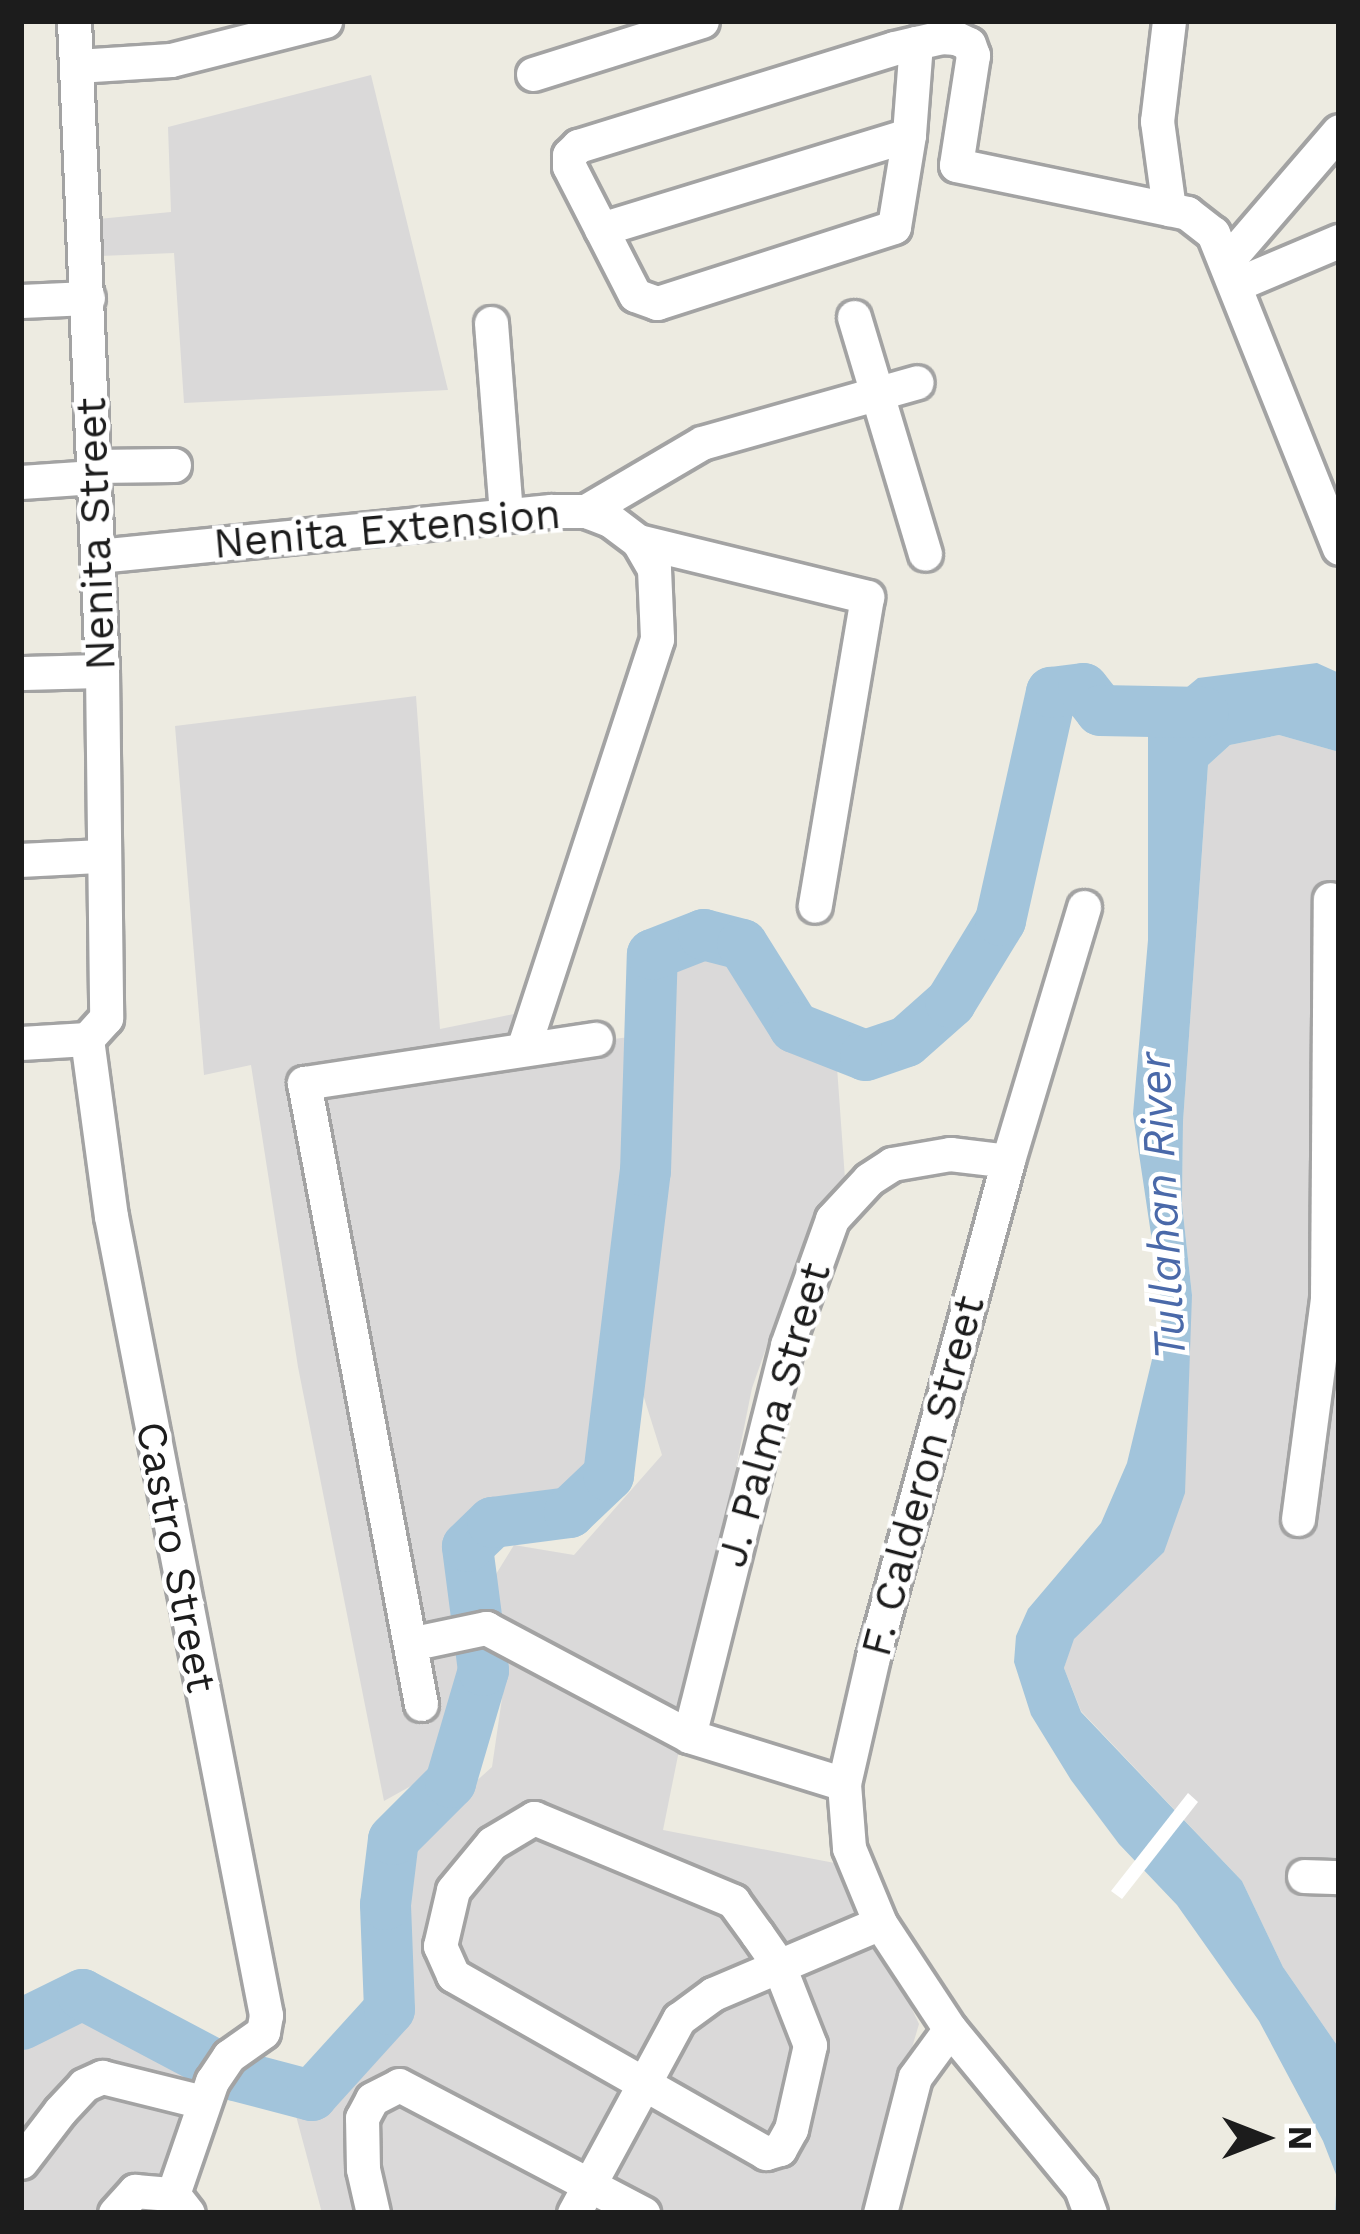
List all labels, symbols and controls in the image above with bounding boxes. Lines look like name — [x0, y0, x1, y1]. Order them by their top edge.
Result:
street label: Nenita Street — [66, 396, 126, 672]
street label: Nenita Extension — [211, 489, 563, 569]
water label: Tullahan River — [1127, 1051, 1197, 1361]
street label: J. Palma Street — [706, 1257, 842, 1573]
street label: F. Calderon Street — [851, 1290, 995, 1662]
street label: Castro Street — [125, 1417, 227, 1697]
north arrow — [1204, 2078, 1324, 2198]
text: N — [1281, 2126, 1320, 2150]

